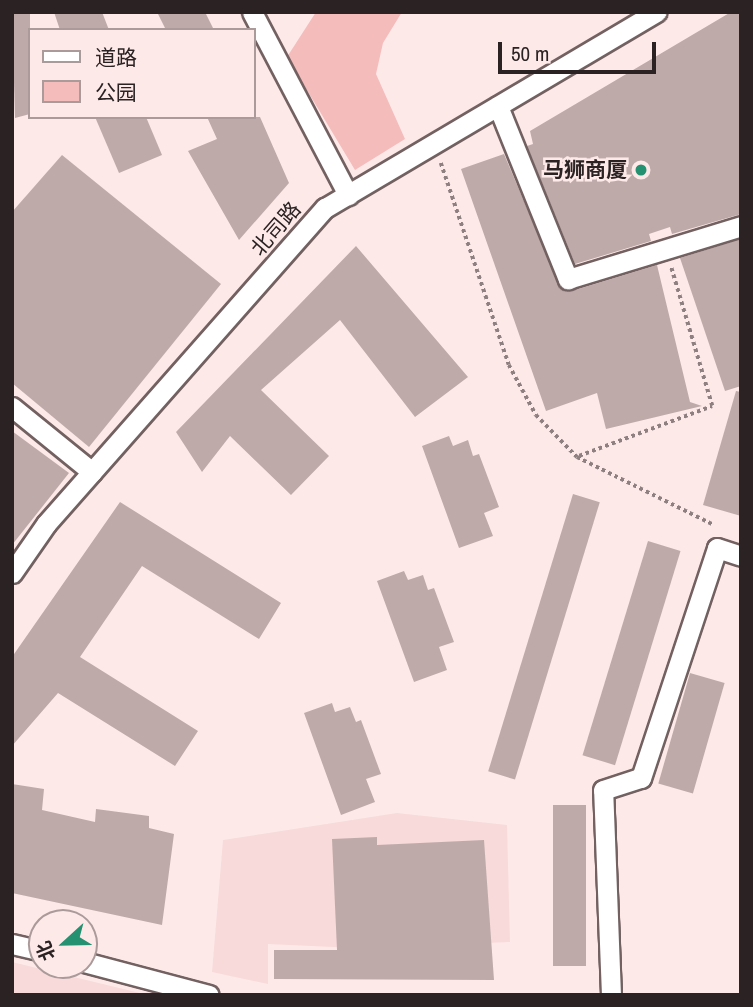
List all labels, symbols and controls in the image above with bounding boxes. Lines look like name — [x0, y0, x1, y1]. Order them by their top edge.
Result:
legend — [28, 28, 256, 119]
scale bar — [501, 28, 658, 72]
text: 50 m — [511, 39, 549, 68]
text: 道路 — [95, 43, 137, 72]
text: 公园 — [95, 78, 137, 107]
place label: 马狮商厦 — [543, 157, 627, 183]
marker: 马狮商厦 — [633, 162, 649, 178]
street label: 北司路 — [246, 197, 306, 261]
north arrow — [28, 909, 98, 979]
text: 北 — [30, 937, 61, 965]

